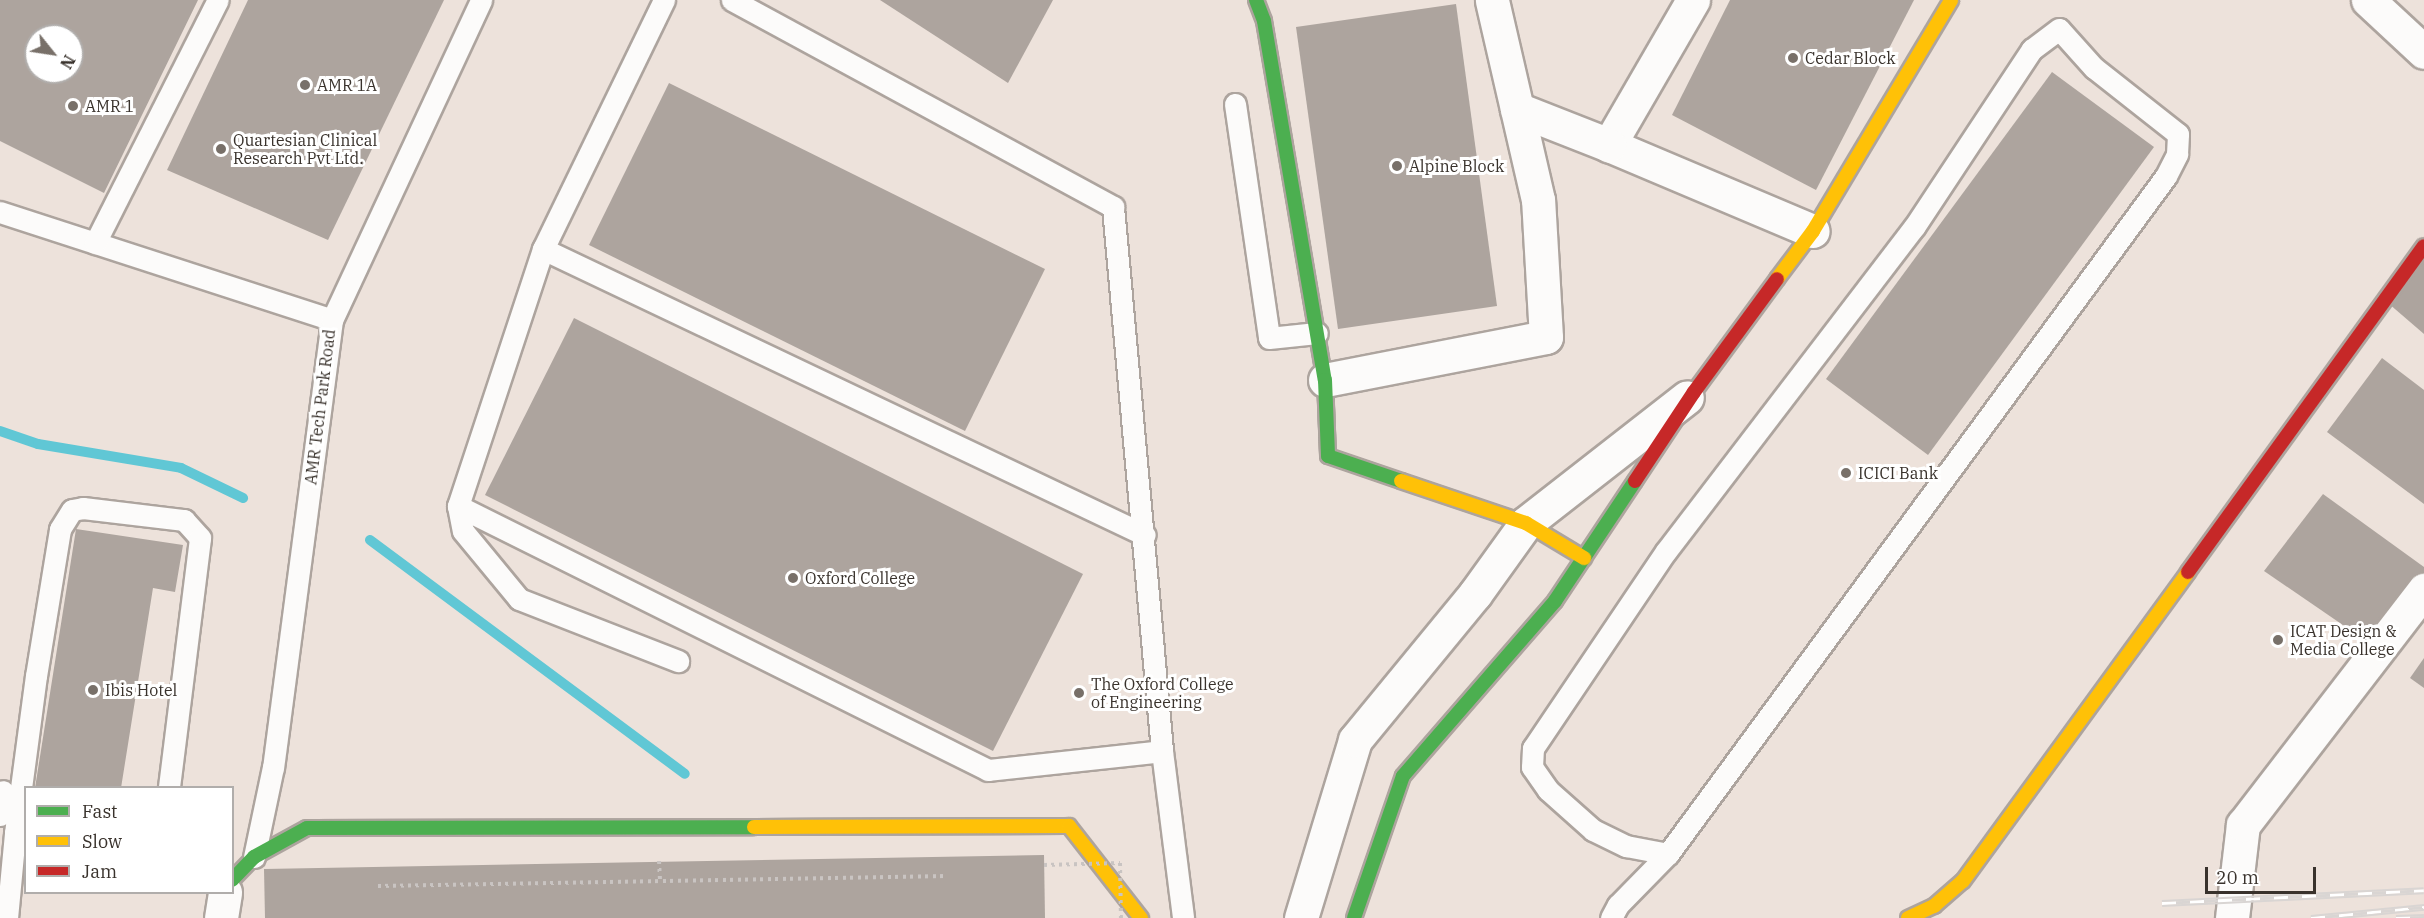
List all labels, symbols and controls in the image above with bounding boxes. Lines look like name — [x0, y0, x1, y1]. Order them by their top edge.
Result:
north arrow — [24, 24, 84, 84]
place label: Cedar Block — [1805, 48, 1896, 68]
marker: Cedar Block — [1786, 51, 1800, 65]
text: N — [56, 52, 80, 72]
place label: AMR 1A — [317, 75, 377, 95]
marker: AMR 1A — [298, 78, 312, 92]
place label: AMR 1 — [85, 96, 134, 116]
marker: AMR 1 — [66, 99, 80, 113]
place label: Quartesian Clinical Research Pvt Ltd. — [233, 130, 377, 168]
marker: Quartesian Clinical Research Pvt Ltd. — [214, 142, 228, 156]
place label: Alpine Block — [1409, 156, 1504, 176]
marker: Alpine Block — [1390, 159, 1404, 173]
street label: AMR Tech Park Road — [301, 328, 339, 486]
place label: ICICI Bank — [1858, 463, 1938, 483]
marker: ICICI Bank — [1839, 466, 1853, 480]
place label: Oxford College — [805, 568, 915, 588]
marker: Oxford College — [786, 571, 800, 585]
place label: ICAT Design & Media College — [2290, 621, 2397, 659]
marker: ICAT Design & Media College — [2271, 633, 2285, 647]
place label: The Oxford College of Engineering — [1091, 674, 1234, 712]
place label: Ibis Hotel — [105, 680, 177, 700]
marker: Ibis Hotel — [86, 683, 100, 697]
marker: The Oxford College of Engineering — [1072, 686, 1086, 700]
legend — [24, 786, 234, 894]
text: Fast — [82, 800, 117, 823]
text: Slow — [82, 830, 122, 853]
scale bar — [2208, 855, 2319, 893]
text: Jam — [82, 860, 117, 883]
text: 20 m — [2216, 866, 2259, 889]

